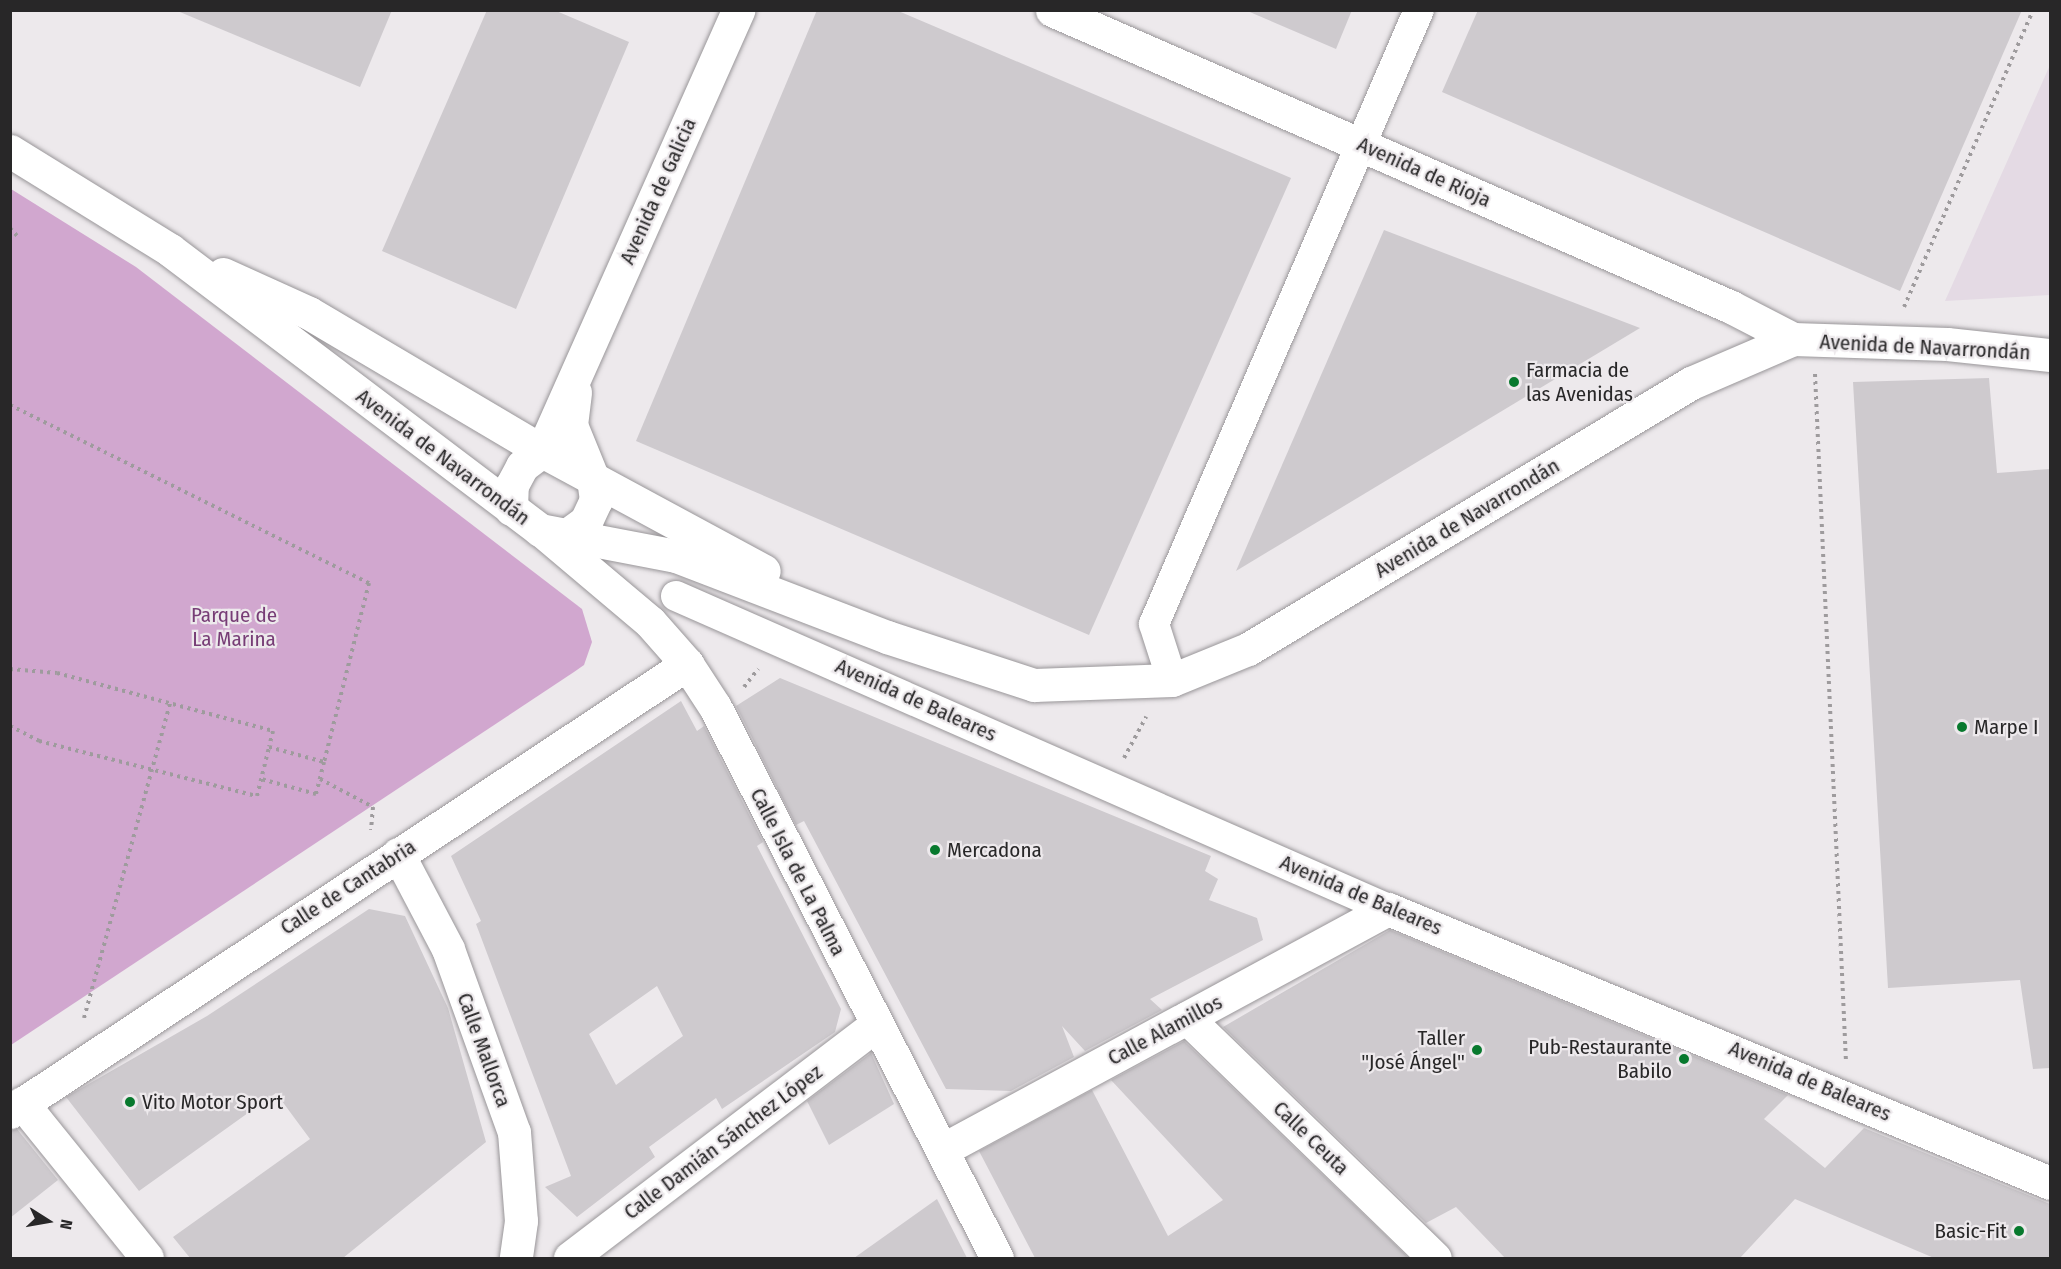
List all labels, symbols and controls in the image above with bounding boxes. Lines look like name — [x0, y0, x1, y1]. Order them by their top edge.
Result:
street label: Avenida de Galicia — [614, 114, 702, 268]
street label: Avenida de Rioja — [1353, 131, 1495, 213]
street label: Avenida de Navarrondán — [1819, 329, 2031, 365]
place label: Farmacia de las Avenidas — [1526, 357, 1633, 407]
marker: Farmacia de las Avenidas — [1507, 375, 1521, 389]
street label: Avenida de Navarrondán — [351, 383, 535, 531]
street label: Avenida de Navarrondán — [1370, 453, 1564, 583]
park label: Parque de La Marina — [191, 602, 277, 652]
street label: Avenida de Baleares — [832, 653, 1000, 747]
place label: Marpe I — [1974, 714, 2039, 740]
marker: Marpe I — [1955, 720, 1969, 734]
street label: Calle Isla de La Palma — [745, 784, 851, 960]
street label: Calle de Cantabria — [276, 834, 420, 940]
place label: Mercadona — [947, 837, 1042, 863]
marker: Mercadona — [928, 843, 942, 857]
street label: Avenida de Baleares — [1276, 849, 1446, 941]
street label: Calle Mallorca — [452, 989, 516, 1111]
street label: Calle Alamillos — [1103, 989, 1227, 1071]
place label: Taller "José Ángel" — [1361, 1025, 1465, 1075]
place label: Pub-Restaurante Babilo — [1528, 1034, 1672, 1084]
street label: Avenida de Baleares — [1725, 1035, 1895, 1127]
marker: Taller "José Ángel" — [1470, 1043, 1484, 1057]
marker: Pub-Restaurante Babilo — [1677, 1052, 1691, 1066]
street label: Calle Damián Sánchez López — [619, 1059, 827, 1225]
place label: Vito Motor Sport — [142, 1089, 283, 1115]
marker: Vito Motor Sport — [123, 1095, 137, 1109]
street label: Calle Ceuta — [1268, 1096, 1354, 1180]
north arrow — [18, 1191, 78, 1251]
text: N — [56, 1218, 76, 1231]
place label: Basic-Fit — [1935, 1218, 2007, 1244]
marker: Basic-Fit — [2012, 1224, 2026, 1238]

